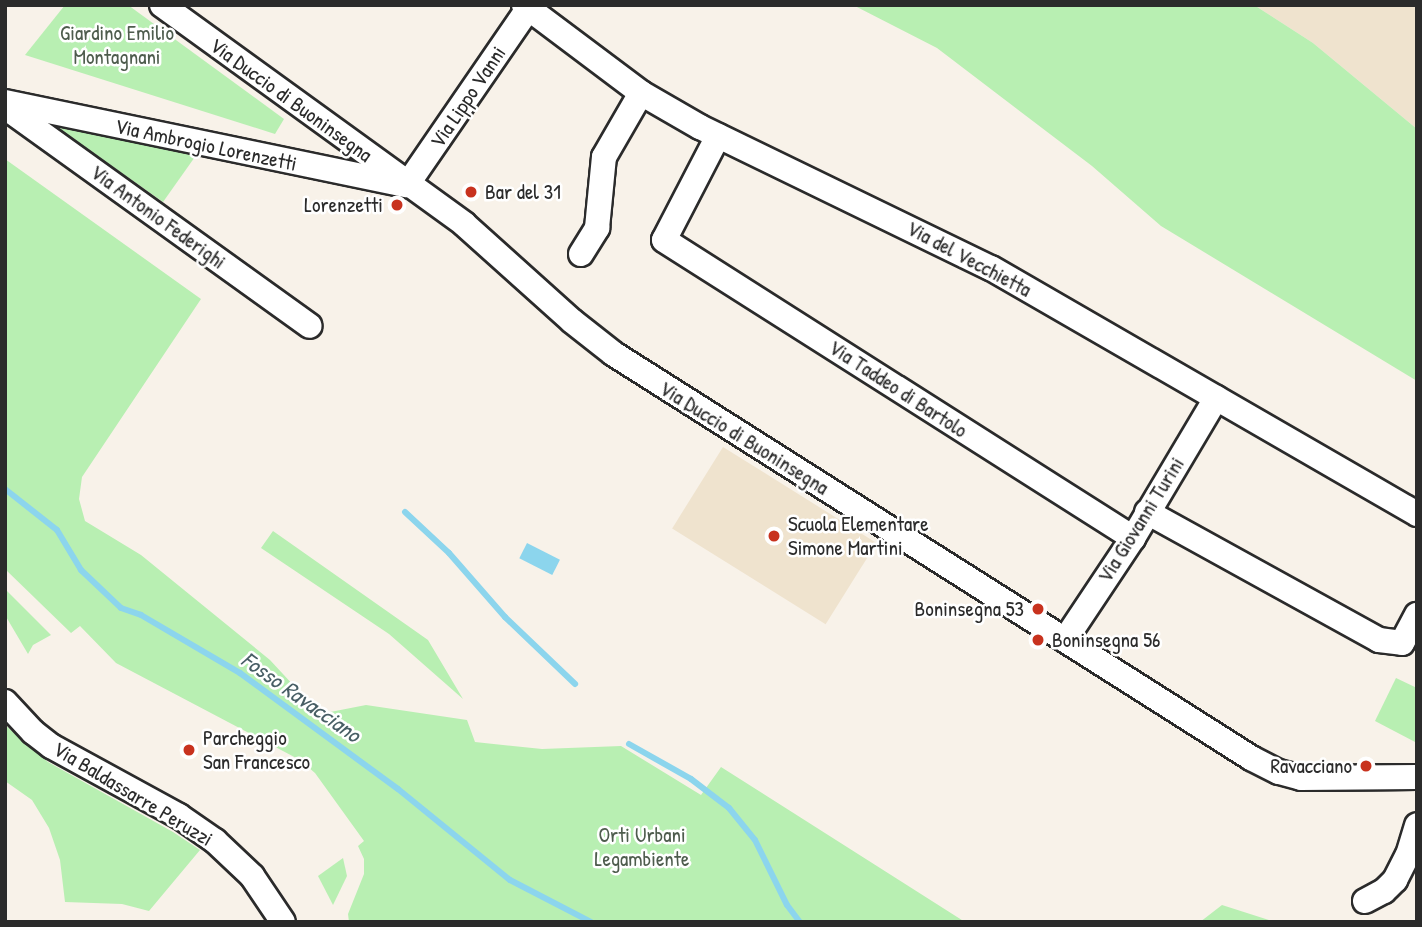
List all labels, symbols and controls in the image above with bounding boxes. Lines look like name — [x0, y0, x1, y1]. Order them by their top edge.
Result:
park label: Giardino Emilio Montagnani — [60, 20, 174, 70]
street label: Via Duccio di Buoninsegna — [205, 33, 377, 167]
street label: Via Lippo Vanni — [425, 41, 511, 153]
street label: Via Ambrogio Lorenzetti — [113, 113, 299, 177]
street label: Via Antonio Federighi — [85, 160, 231, 274]
place label: Bar del 31 — [485, 179, 561, 205]
marker: Bar del 31 — [463, 184, 479, 200]
place label: Lorenzetti — [304, 192, 383, 218]
marker: Lorenzetti — [389, 197, 405, 213]
street label: Via del Vecchietta — [902, 216, 1036, 302]
street label: Via Taddeo di Bartolo — [824, 335, 972, 443]
street label: Via Duccio di Buoninsegna — [655, 376, 833, 500]
street label: Via Giovanni Turini — [1092, 453, 1190, 587]
place label: Scuola Elementare Simone Martini — [788, 511, 929, 561]
marker: Scuola Elementare Simone Martini — [766, 528, 782, 544]
place label: Boninsegna 53 — [915, 596, 1024, 622]
marker: Boninsegna 53 — [1030, 601, 1046, 617]
place label: Boninsegna 56 — [1052, 627, 1160, 653]
marker: Boninsegna 56 — [1030, 632, 1046, 648]
water label: Fosso Ravacciano — [236, 646, 366, 748]
place label: Parcheggio San Francesco — [203, 725, 310, 775]
street label: Via Baldassarre Peruzzi — [49, 736, 217, 852]
marker: Parcheggio San Francesco — [181, 742, 197, 758]
place label: Ravacciano — [1270, 753, 1352, 779]
marker: Ravacciano — [1358, 758, 1374, 774]
park label: Orti Urbani Legambiente — [595, 822, 689, 872]

